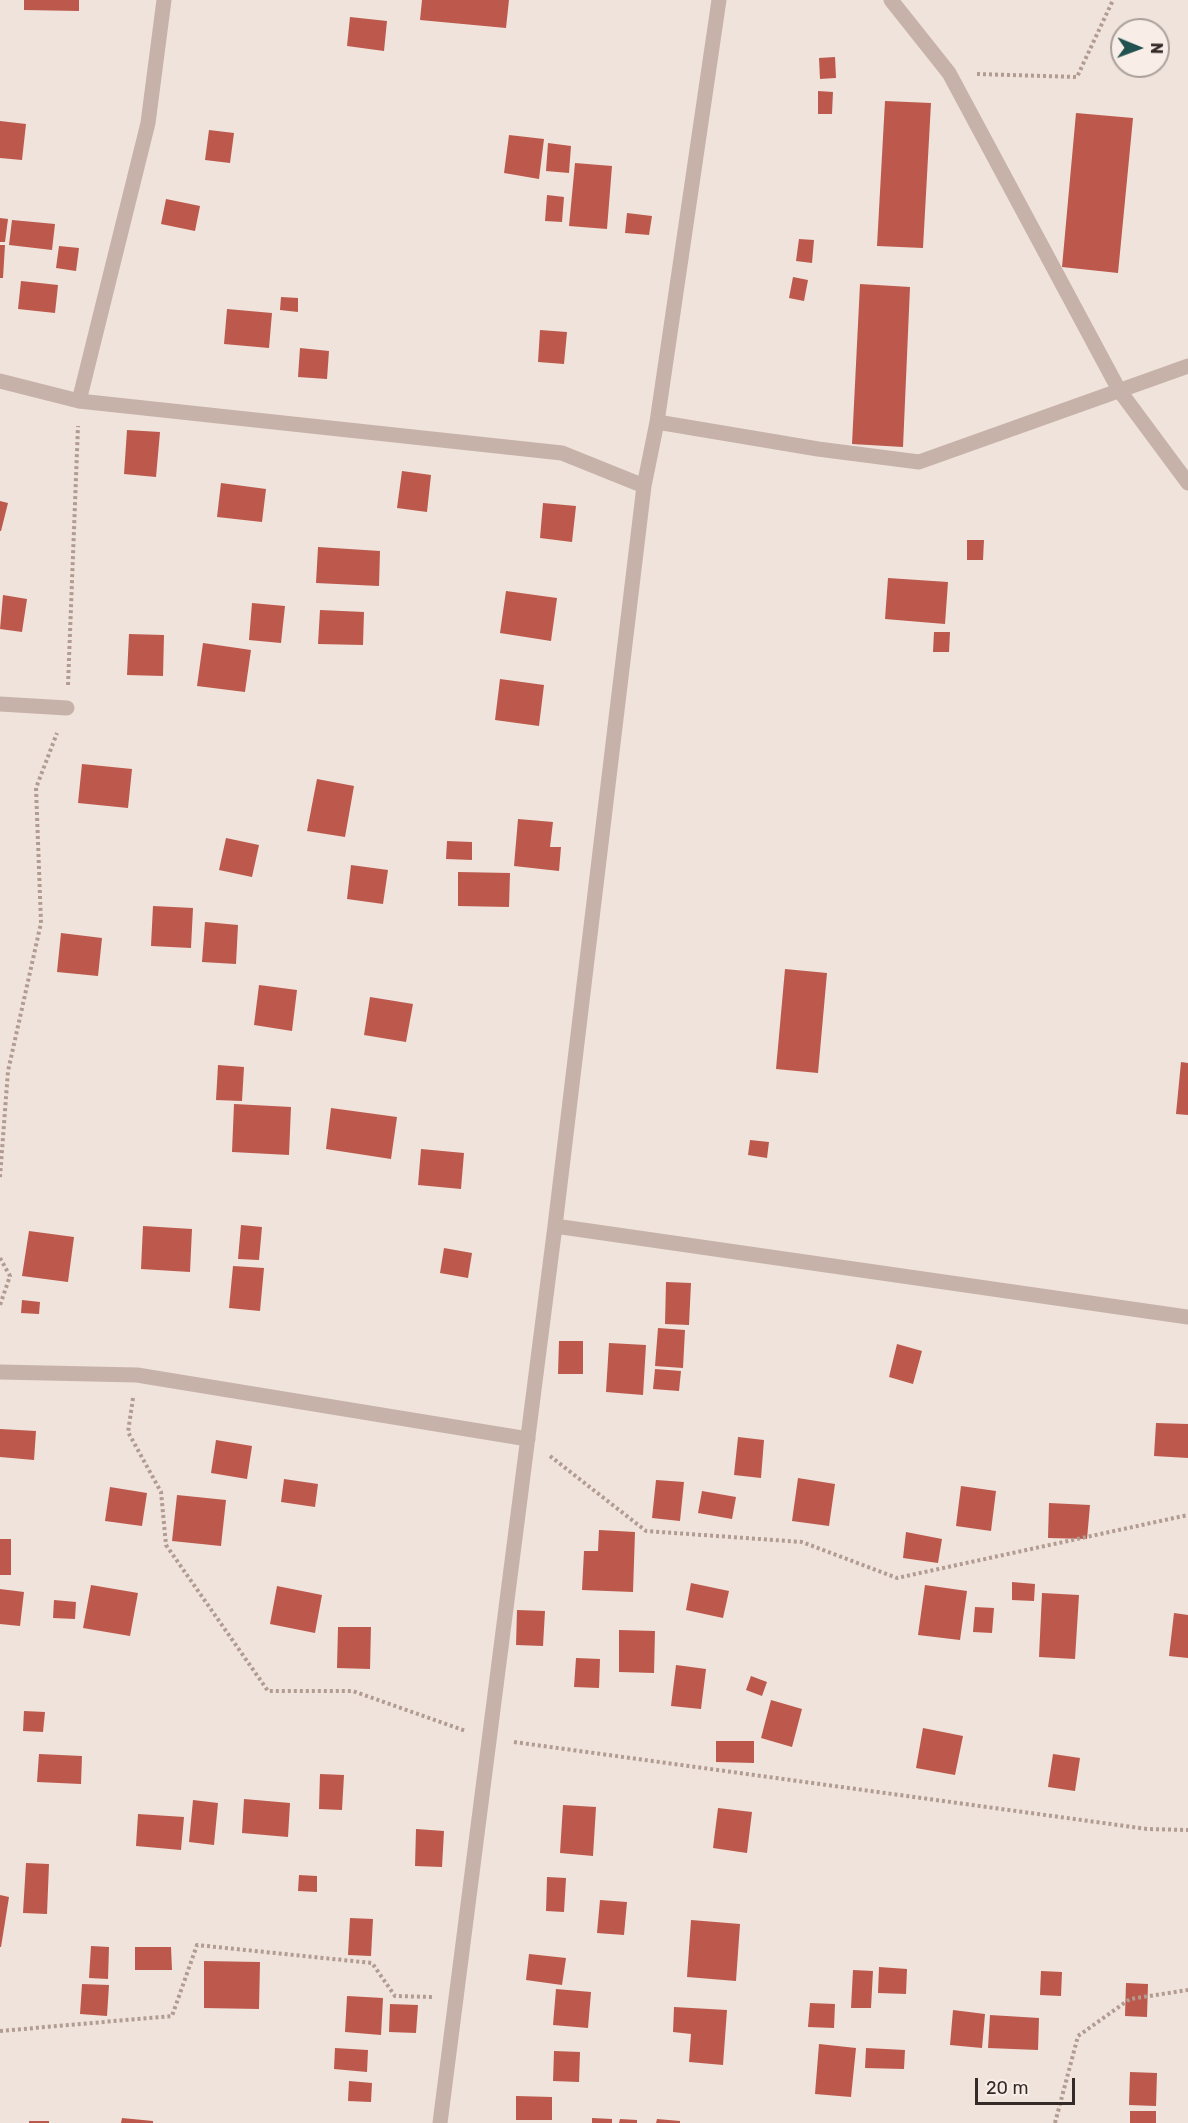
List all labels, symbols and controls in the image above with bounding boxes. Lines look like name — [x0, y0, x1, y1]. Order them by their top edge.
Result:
north arrow — [1110, 18, 1170, 78]
text: N — [1147, 42, 1166, 54]
scale bar — [978, 2066, 1078, 2104]
text: 20 m — [986, 2077, 1028, 2099]

